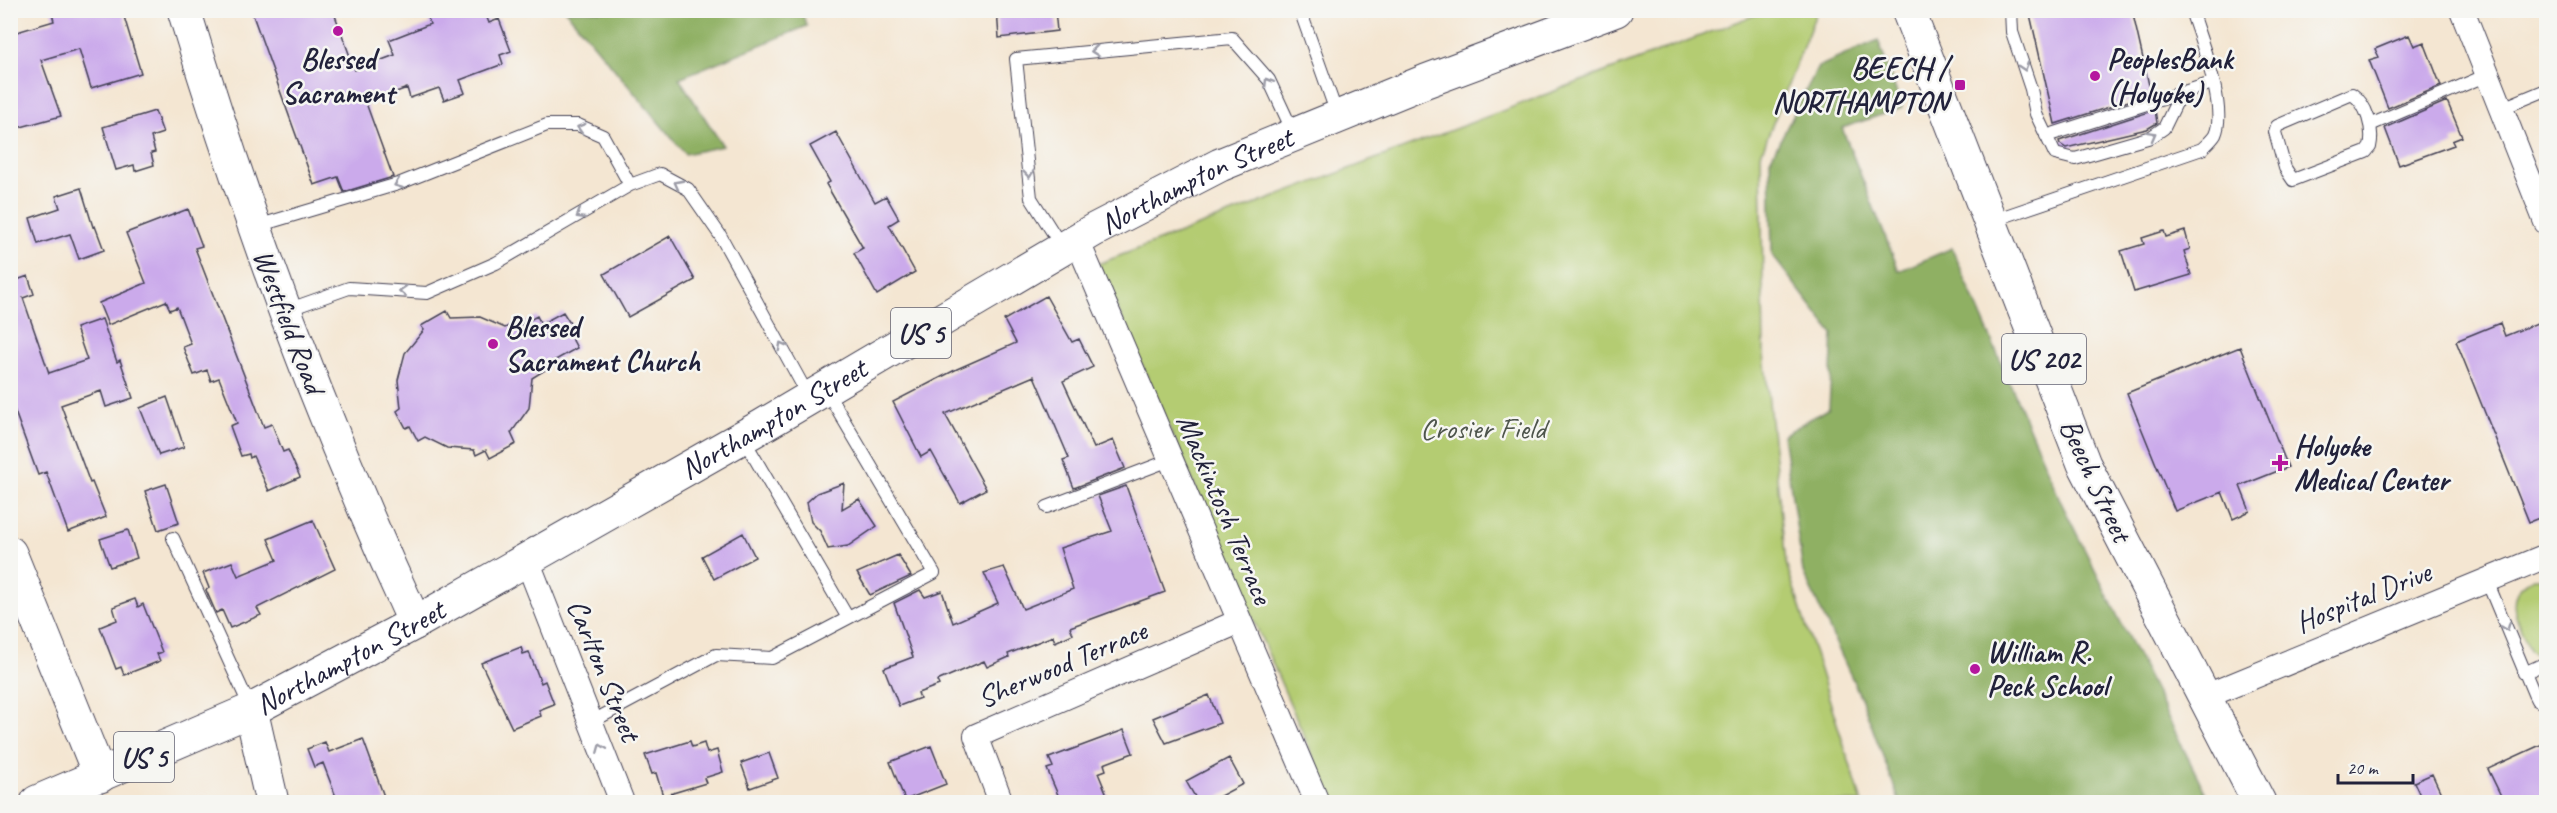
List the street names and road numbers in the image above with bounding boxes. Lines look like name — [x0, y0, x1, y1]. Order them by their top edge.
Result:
street label: Northampton Street — [1094, 117, 1301, 243]
street label: Westfield Road — [244, 244, 335, 402]
road number: US 5 — [891, 308, 951, 358]
road number: US 202 — [2002, 334, 2086, 384]
street label: Northampton Street — [673, 348, 876, 488]
street label: Mackintosh Terrace — [1168, 408, 1283, 612]
street label: Beech Street — [2051, 412, 2142, 550]
street label: Hospital Drive — [2290, 552, 2438, 641]
street label: Northampton Street — [249, 590, 454, 723]
street label: Carlton Street — [558, 594, 651, 749]
street label: Sherwood Terrace — [972, 610, 1154, 717]
road number: US 5 — [114, 732, 174, 782]

